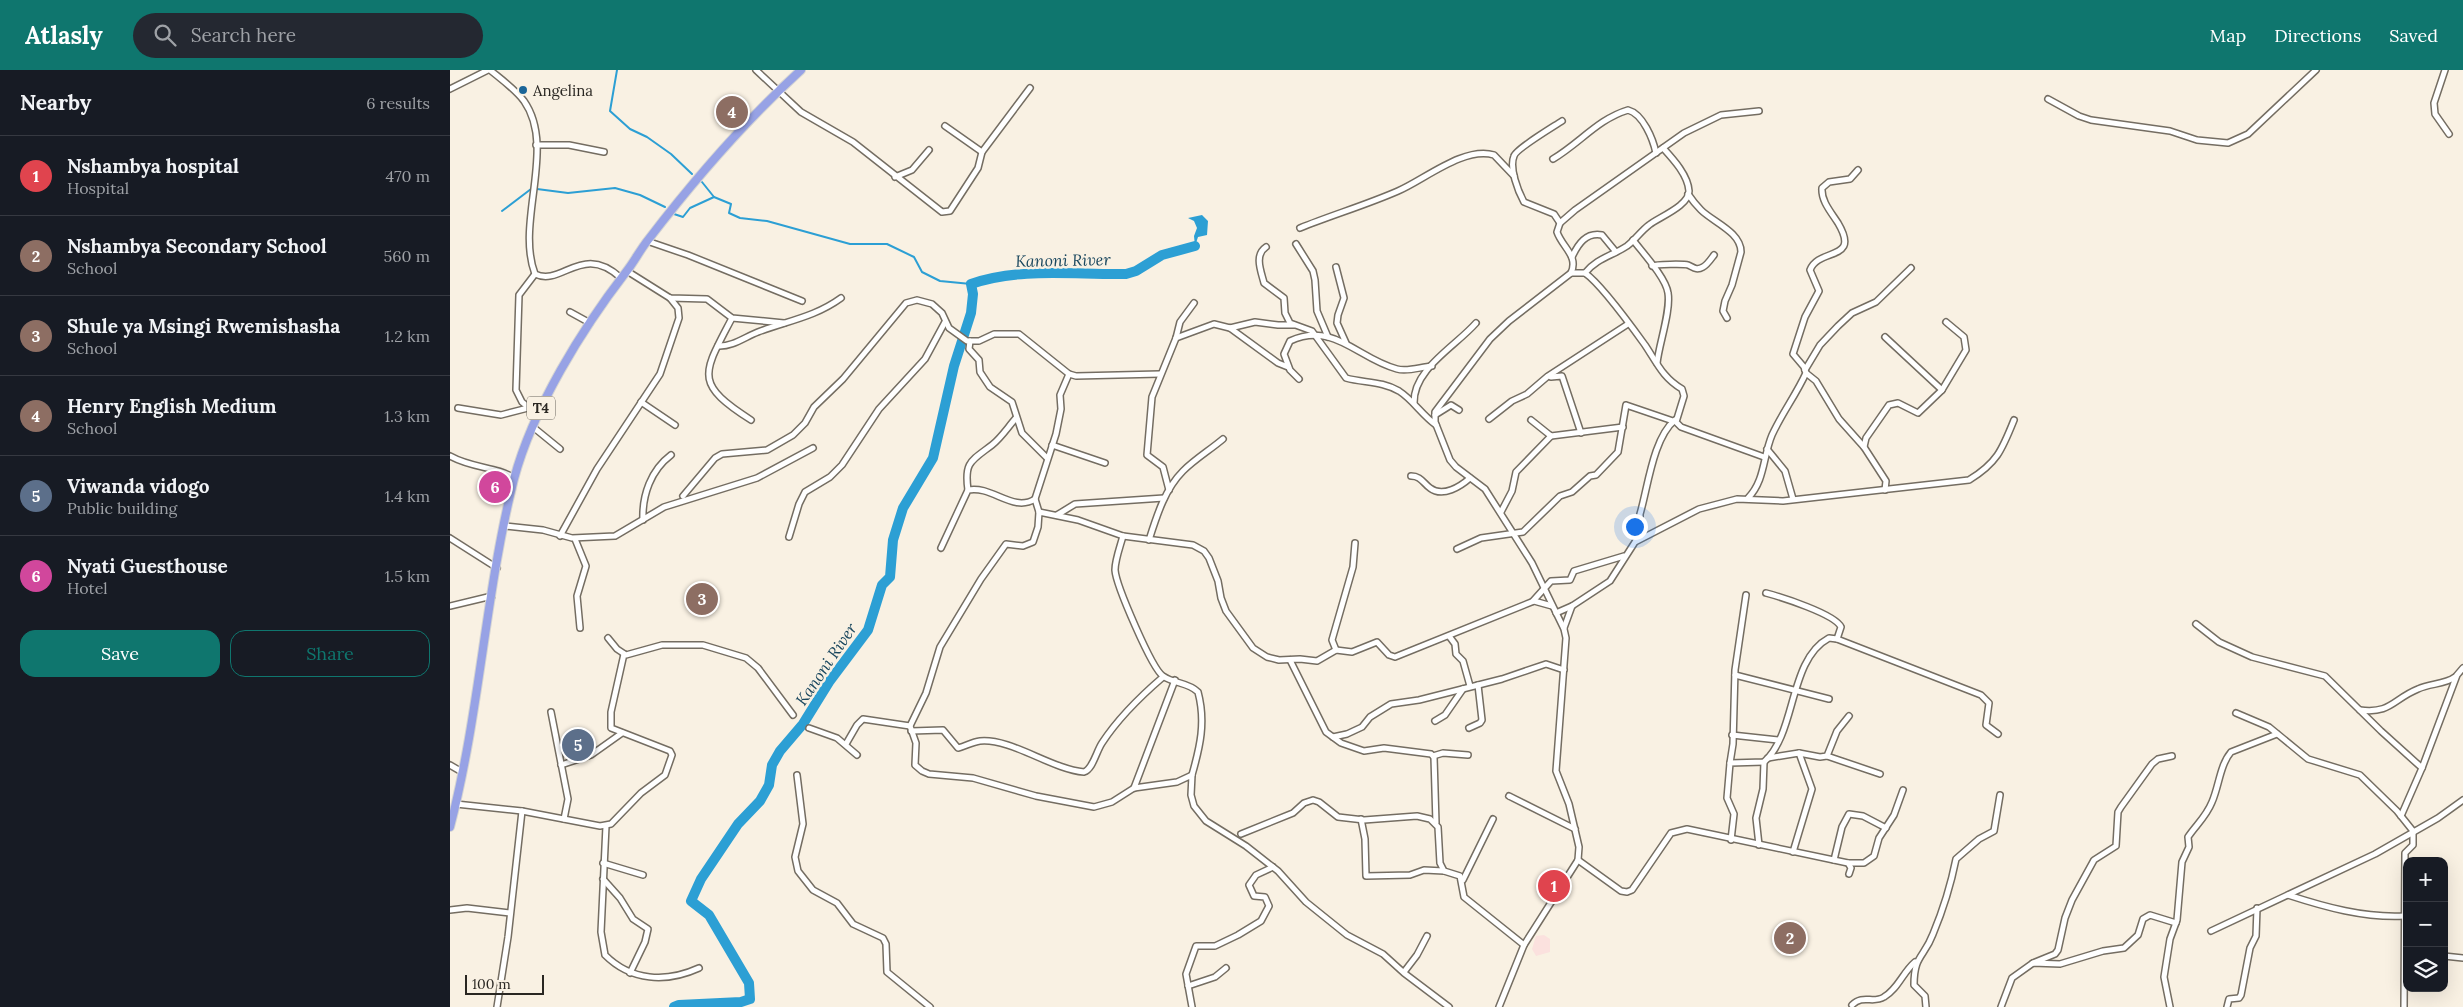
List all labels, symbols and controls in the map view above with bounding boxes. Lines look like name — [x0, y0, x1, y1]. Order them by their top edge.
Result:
search box — [133, 13, 483, 58]
text: Atlasly — [25, 20, 103, 51]
icon: search — [151, 21, 179, 49]
text: Search here — [191, 23, 296, 47]
text: Map — [2210, 24, 2246, 47]
text: Directions — [2274, 24, 2361, 47]
text: Saved — [2389, 24, 2438, 47]
place label: Angelina — [532, 81, 593, 100]
marker: Angelina — [517, 84, 529, 96]
text: Nearby — [20, 89, 91, 116]
text: 6 results — [366, 93, 430, 113]
pin: 4 — [716, 93, 748, 131]
text: Nshambya hospital — [67, 154, 239, 178]
text: 1 — [33, 166, 39, 186]
text: 470 m — [386, 166, 430, 186]
text: Hospital — [67, 178, 129, 198]
text: Nshambya Secondary School — [67, 234, 327, 258]
text: 2 — [32, 246, 40, 266]
text: 560 m — [384, 246, 430, 266]
water label: Kanoni River — [1015, 249, 1112, 271]
text: School — [67, 258, 117, 278]
text: Shule ya Msingi Rwemishasha — [67, 314, 340, 338]
text: 3 — [32, 326, 40, 346]
text: 1.2 km — [385, 326, 430, 346]
text: School — [67, 338, 117, 358]
text: Henry English Medium — [67, 394, 277, 418]
road number: T4 — [527, 396, 555, 419]
text: 4 — [32, 406, 40, 426]
text: 1.3 km — [384, 406, 430, 426]
text: School — [67, 418, 117, 438]
pin: 6 — [479, 468, 511, 506]
text: Viwanda vidogo — [67, 474, 209, 498]
text: 5 — [32, 486, 40, 506]
text: 1.4 km — [384, 486, 430, 506]
text: Public building — [67, 498, 177, 518]
your location — [1622, 514, 1648, 540]
text: Nyati Guesthouse — [67, 554, 228, 578]
text: 6 — [31, 566, 41, 586]
text: 1.5 km — [384, 566, 430, 586]
text: Hotel — [67, 578, 108, 598]
pin: 3 — [686, 580, 718, 618]
water label: Kanoni River — [791, 618, 861, 709]
button: Save — [20, 630, 220, 677]
button: Share — [230, 630, 430, 677]
pin: 5 — [562, 726, 594, 764]
map controls — [2403, 857, 2448, 992]
button: + — [2403, 857, 2448, 902]
pin: 1 — [1538, 867, 1570, 905]
button: − — [2403, 902, 2448, 947]
pin: 2 — [1774, 919, 1806, 957]
button: layers — [2403, 947, 2448, 992]
scale bar — [465, 972, 544, 995]
text: 100 m — [472, 975, 511, 993]

